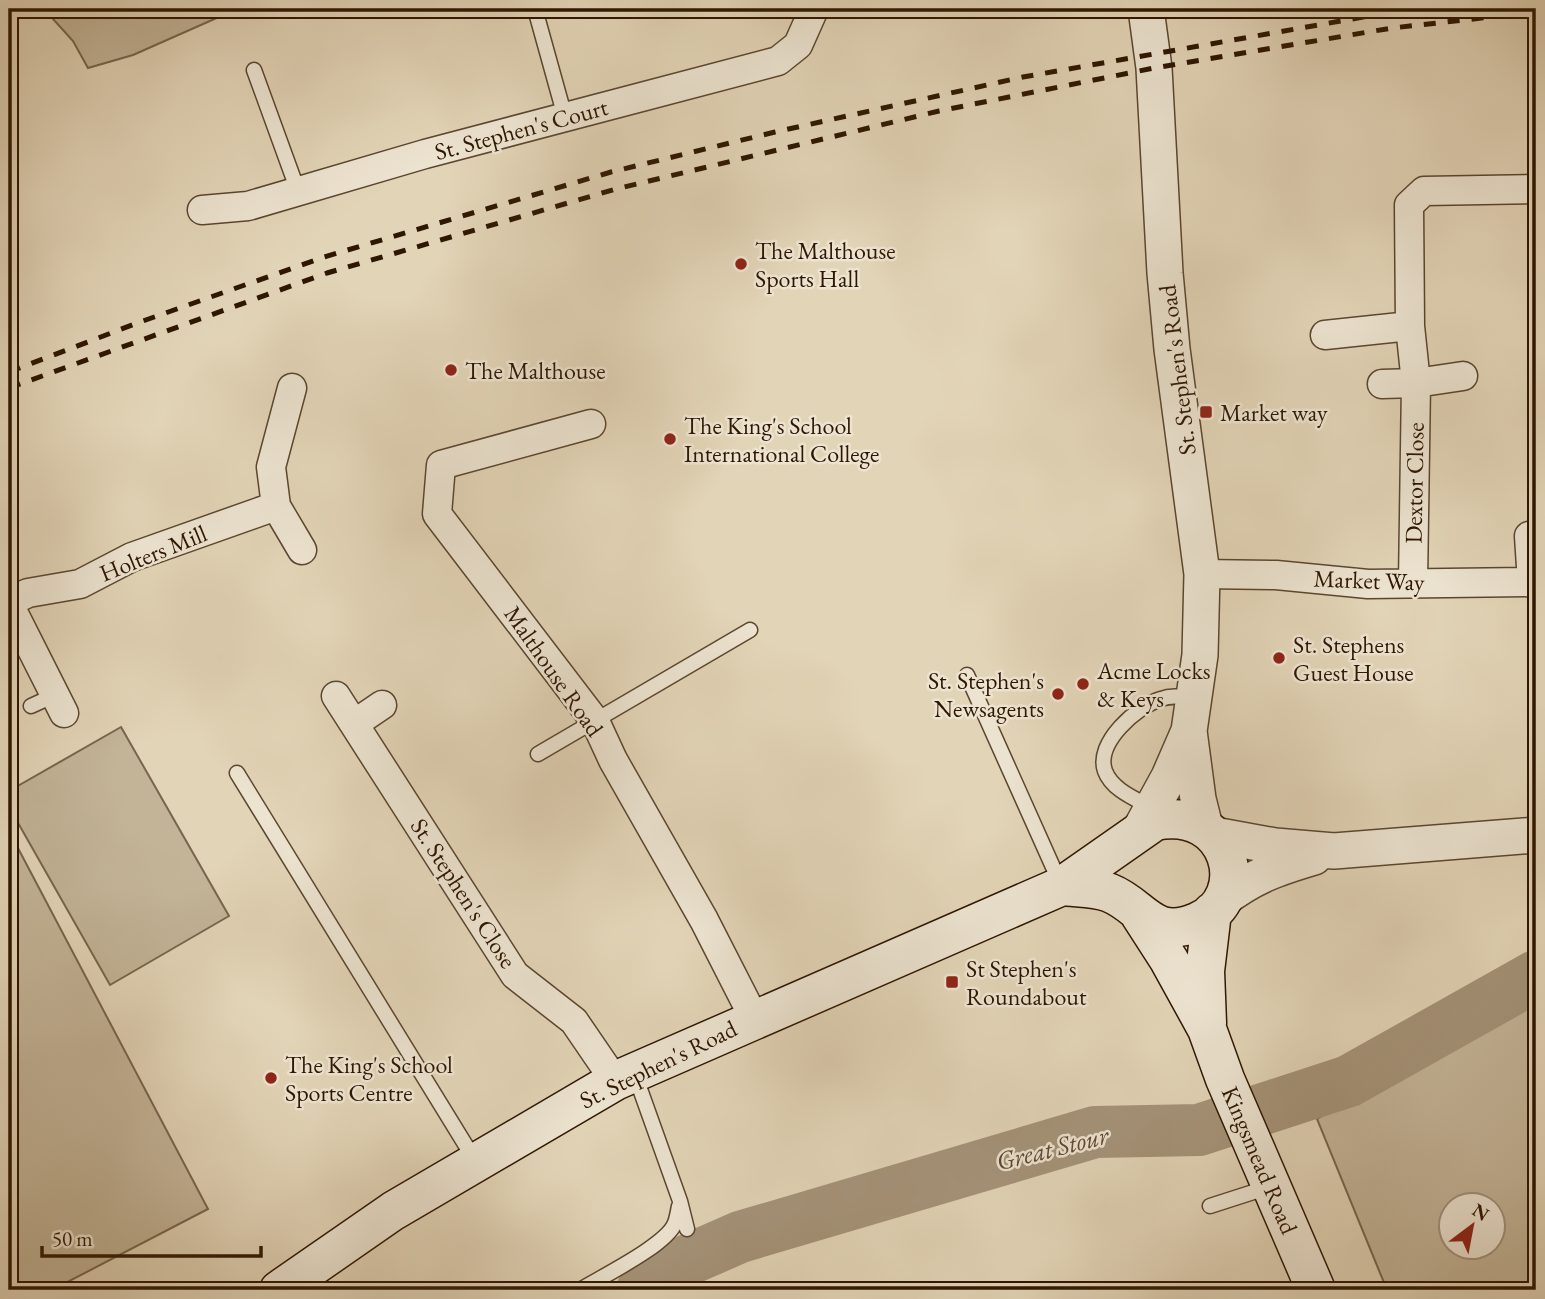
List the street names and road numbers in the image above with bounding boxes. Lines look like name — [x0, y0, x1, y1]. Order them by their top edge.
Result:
street label: St. Stephen's Court — [431, 91, 611, 167]
street label: St. Stephen's Road — [1151, 282, 1203, 457]
street label: Dextor Close — [1397, 422, 1431, 544]
street label: Holters Mill — [95, 517, 212, 589]
street label: Market Way — [1313, 563, 1426, 597]
street label: Malthouse Road — [497, 599, 611, 743]
street label: St. Stephen's Close — [404, 812, 524, 974]
street label: St. Stephen's Road — [574, 1012, 742, 1115]
street label: Kingsmead Road — [1215, 1081, 1305, 1240]

